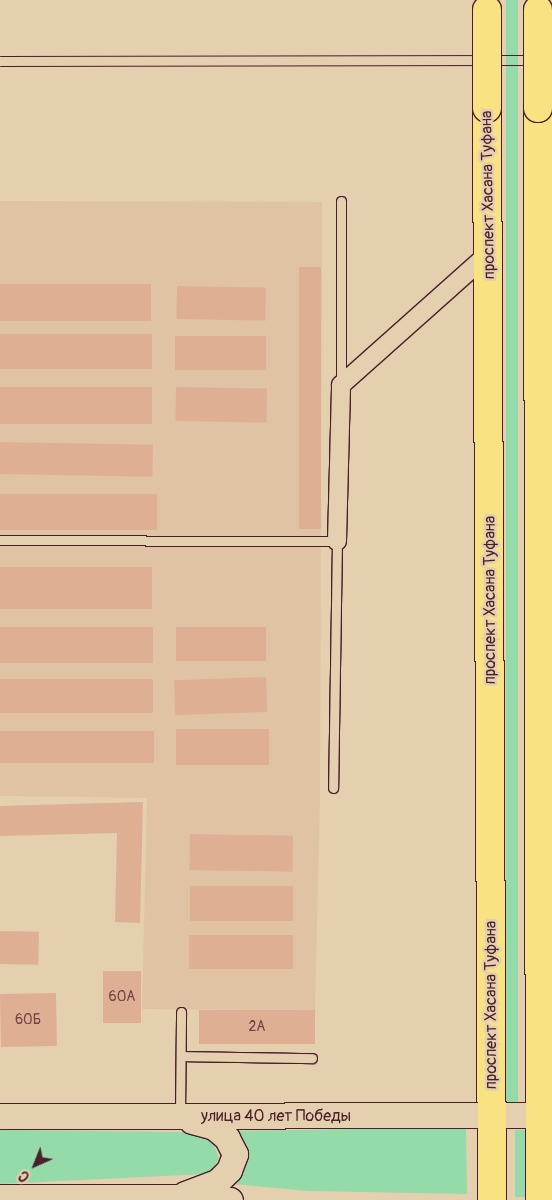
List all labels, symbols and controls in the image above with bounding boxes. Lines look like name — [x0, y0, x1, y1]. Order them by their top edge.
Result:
street label: проспект Хасана Туфана — [477, 111, 499, 279]
street label: проспект Хасана Туфана — [480, 516, 500, 684]
street label: проспект Хасана Туфана — [481, 921, 501, 1089]
house number: 60А — [109, 989, 135, 1005]
house number: 60Б — [15, 1012, 41, 1028]
house number: 2А — [249, 1019, 265, 1035]
street label: улица 40 лет Победы — [201, 1106, 351, 1126]
north arrow — [10, 1140, 60, 1190]
text: С — [15, 1167, 33, 1185]

